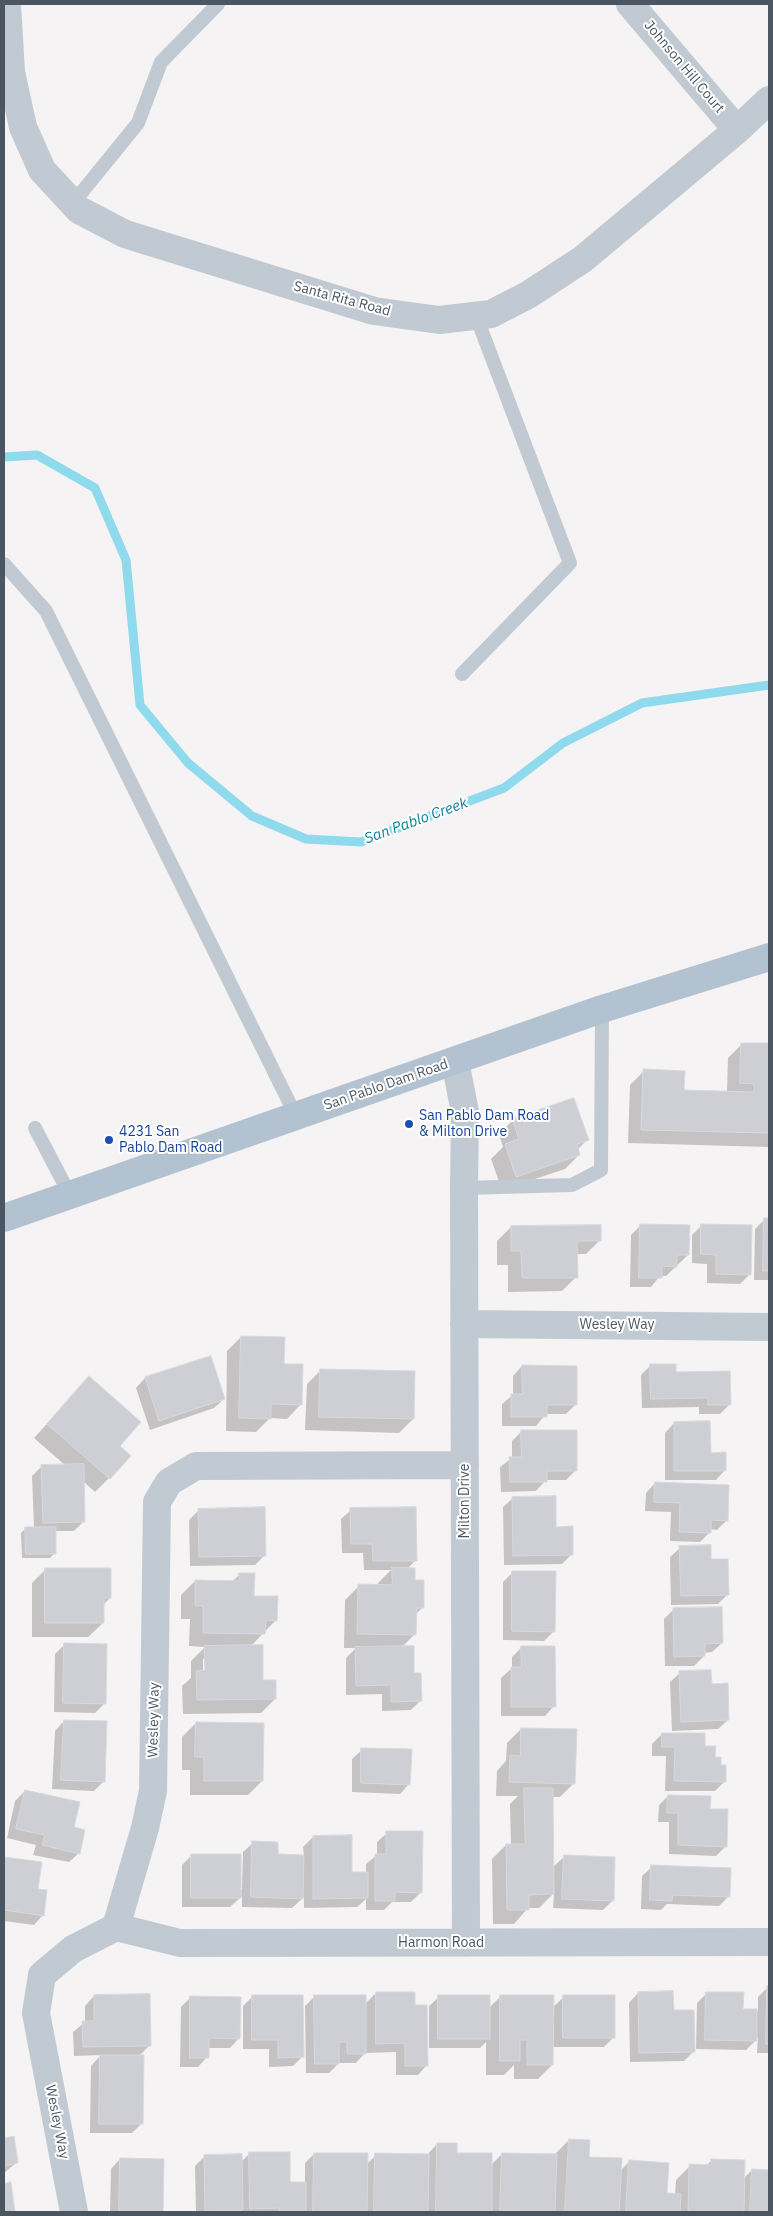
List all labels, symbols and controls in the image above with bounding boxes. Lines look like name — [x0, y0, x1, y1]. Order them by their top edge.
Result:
street label: Johnson Hill Court — [640, 17, 728, 117]
street label: Santa Rita Road — [292, 278, 392, 320]
water label: San Pablo Creek — [362, 794, 470, 848]
street label: San Pablo Dam Road — [322, 1056, 450, 1114]
place label: San Pablo Dam Road & Milton Drive — [419, 1108, 549, 1140]
marker: San Pablo Dam Road & Milton Drive — [403, 1118, 415, 1130]
place label: 4231 San Pablo Dam Road — [119, 1124, 222, 1156]
marker: 4231 San Pablo Dam Road — [103, 1134, 115, 1146]
street label: Wesley Way — [579, 1317, 655, 1333]
street label: Milton Drive — [457, 1463, 473, 1539]
street label: Wesley Way — [145, 1682, 163, 1758]
street label: Harmon Road — [398, 1935, 484, 1951]
street label: Wesley Way — [42, 2083, 72, 2161]

